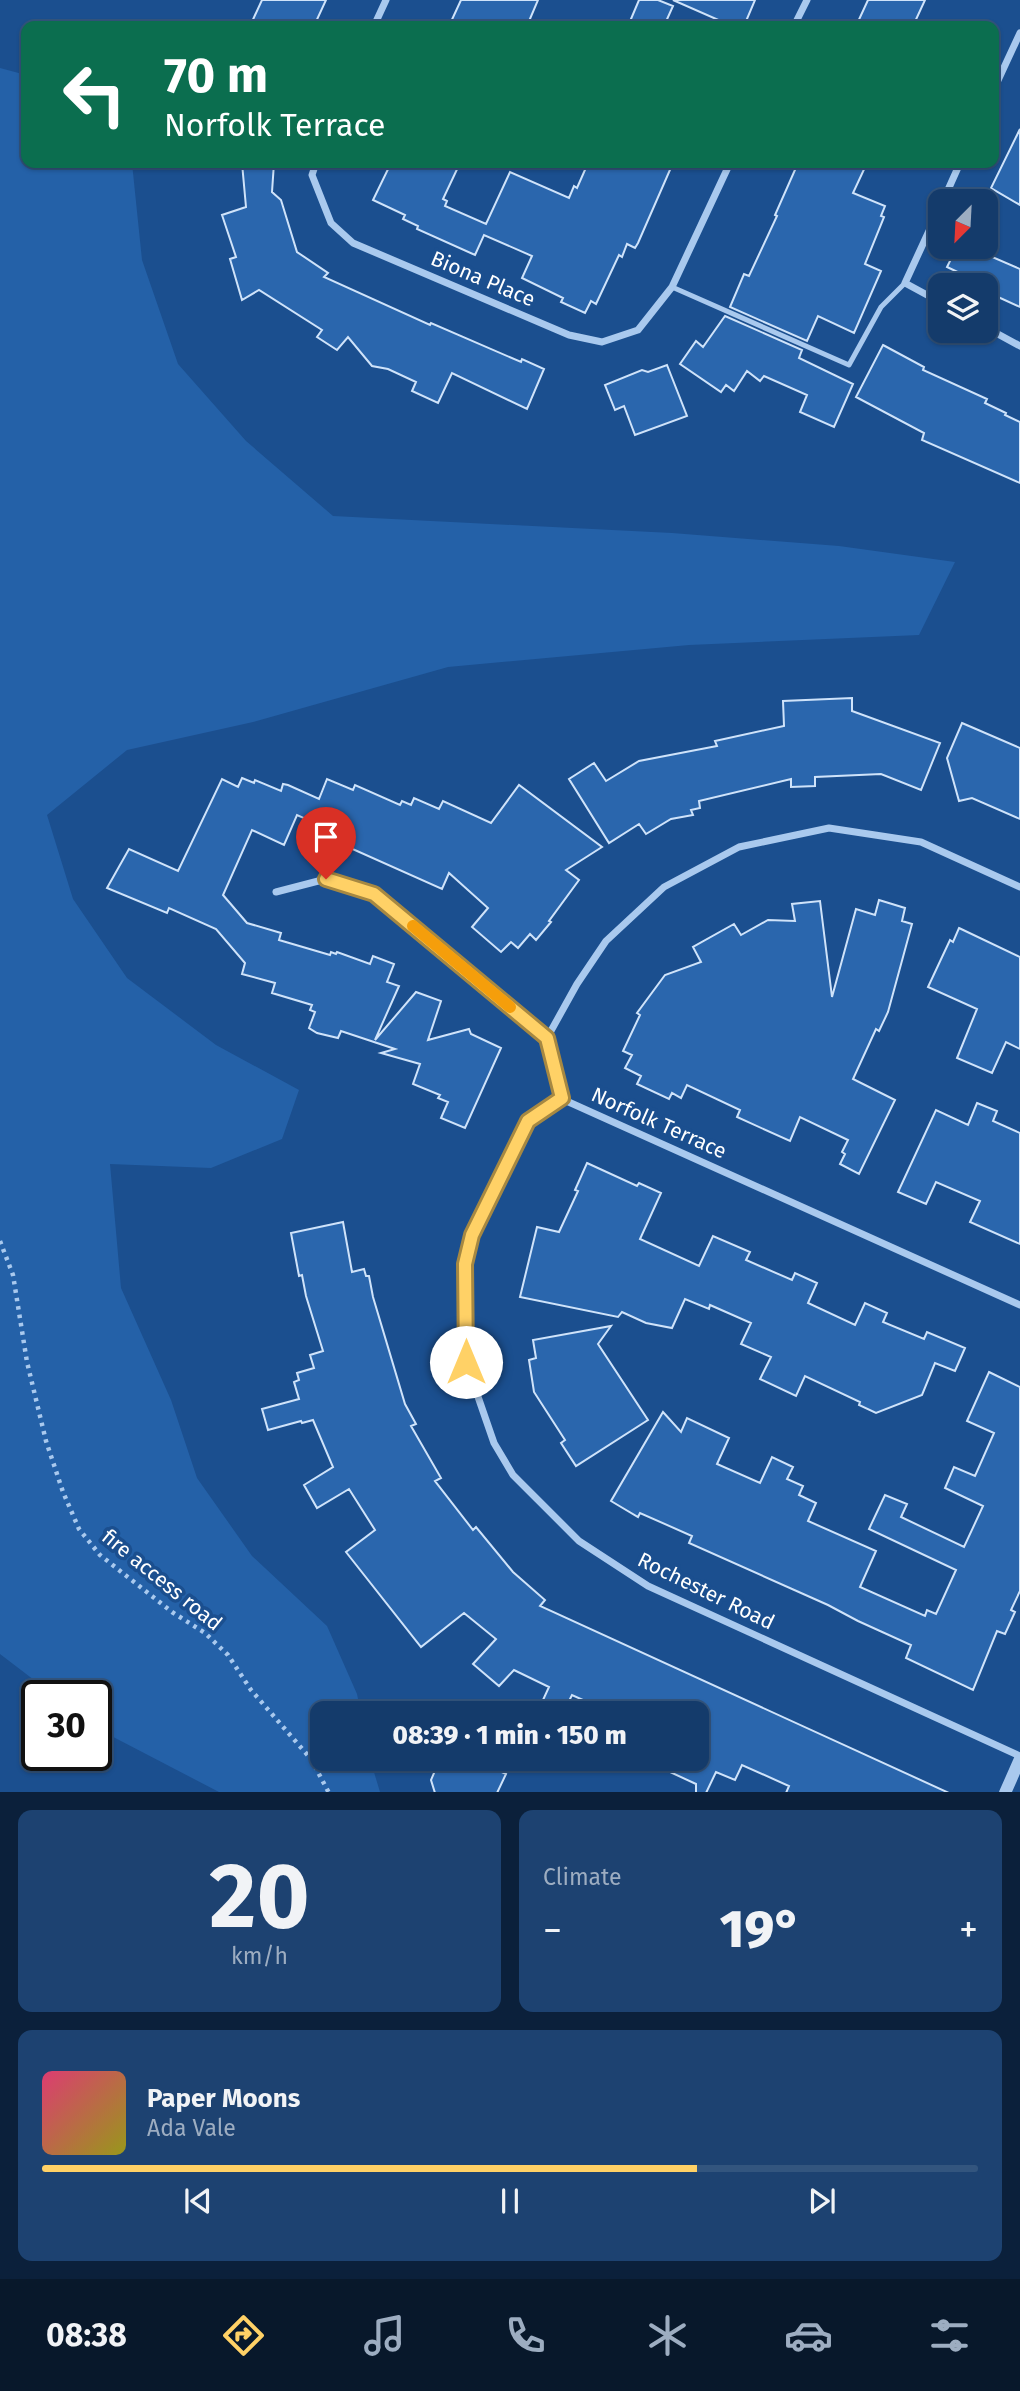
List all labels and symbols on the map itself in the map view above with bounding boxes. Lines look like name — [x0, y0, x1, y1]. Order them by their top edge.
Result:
north arrow — [928, 189, 998, 259]
street label: Biona Place — [427, 245, 539, 313]
pin — [296, 807, 356, 879]
street label: Norfolk Terrace — [587, 1082, 731, 1164]
position arrow — [429, 1325, 503, 1399]
street label: fire access road — [97, 1524, 227, 1636]
street label: Rochester Road — [633, 1547, 779, 1635]
speed limit sign: 30 — [21, 1680, 112, 1771]

